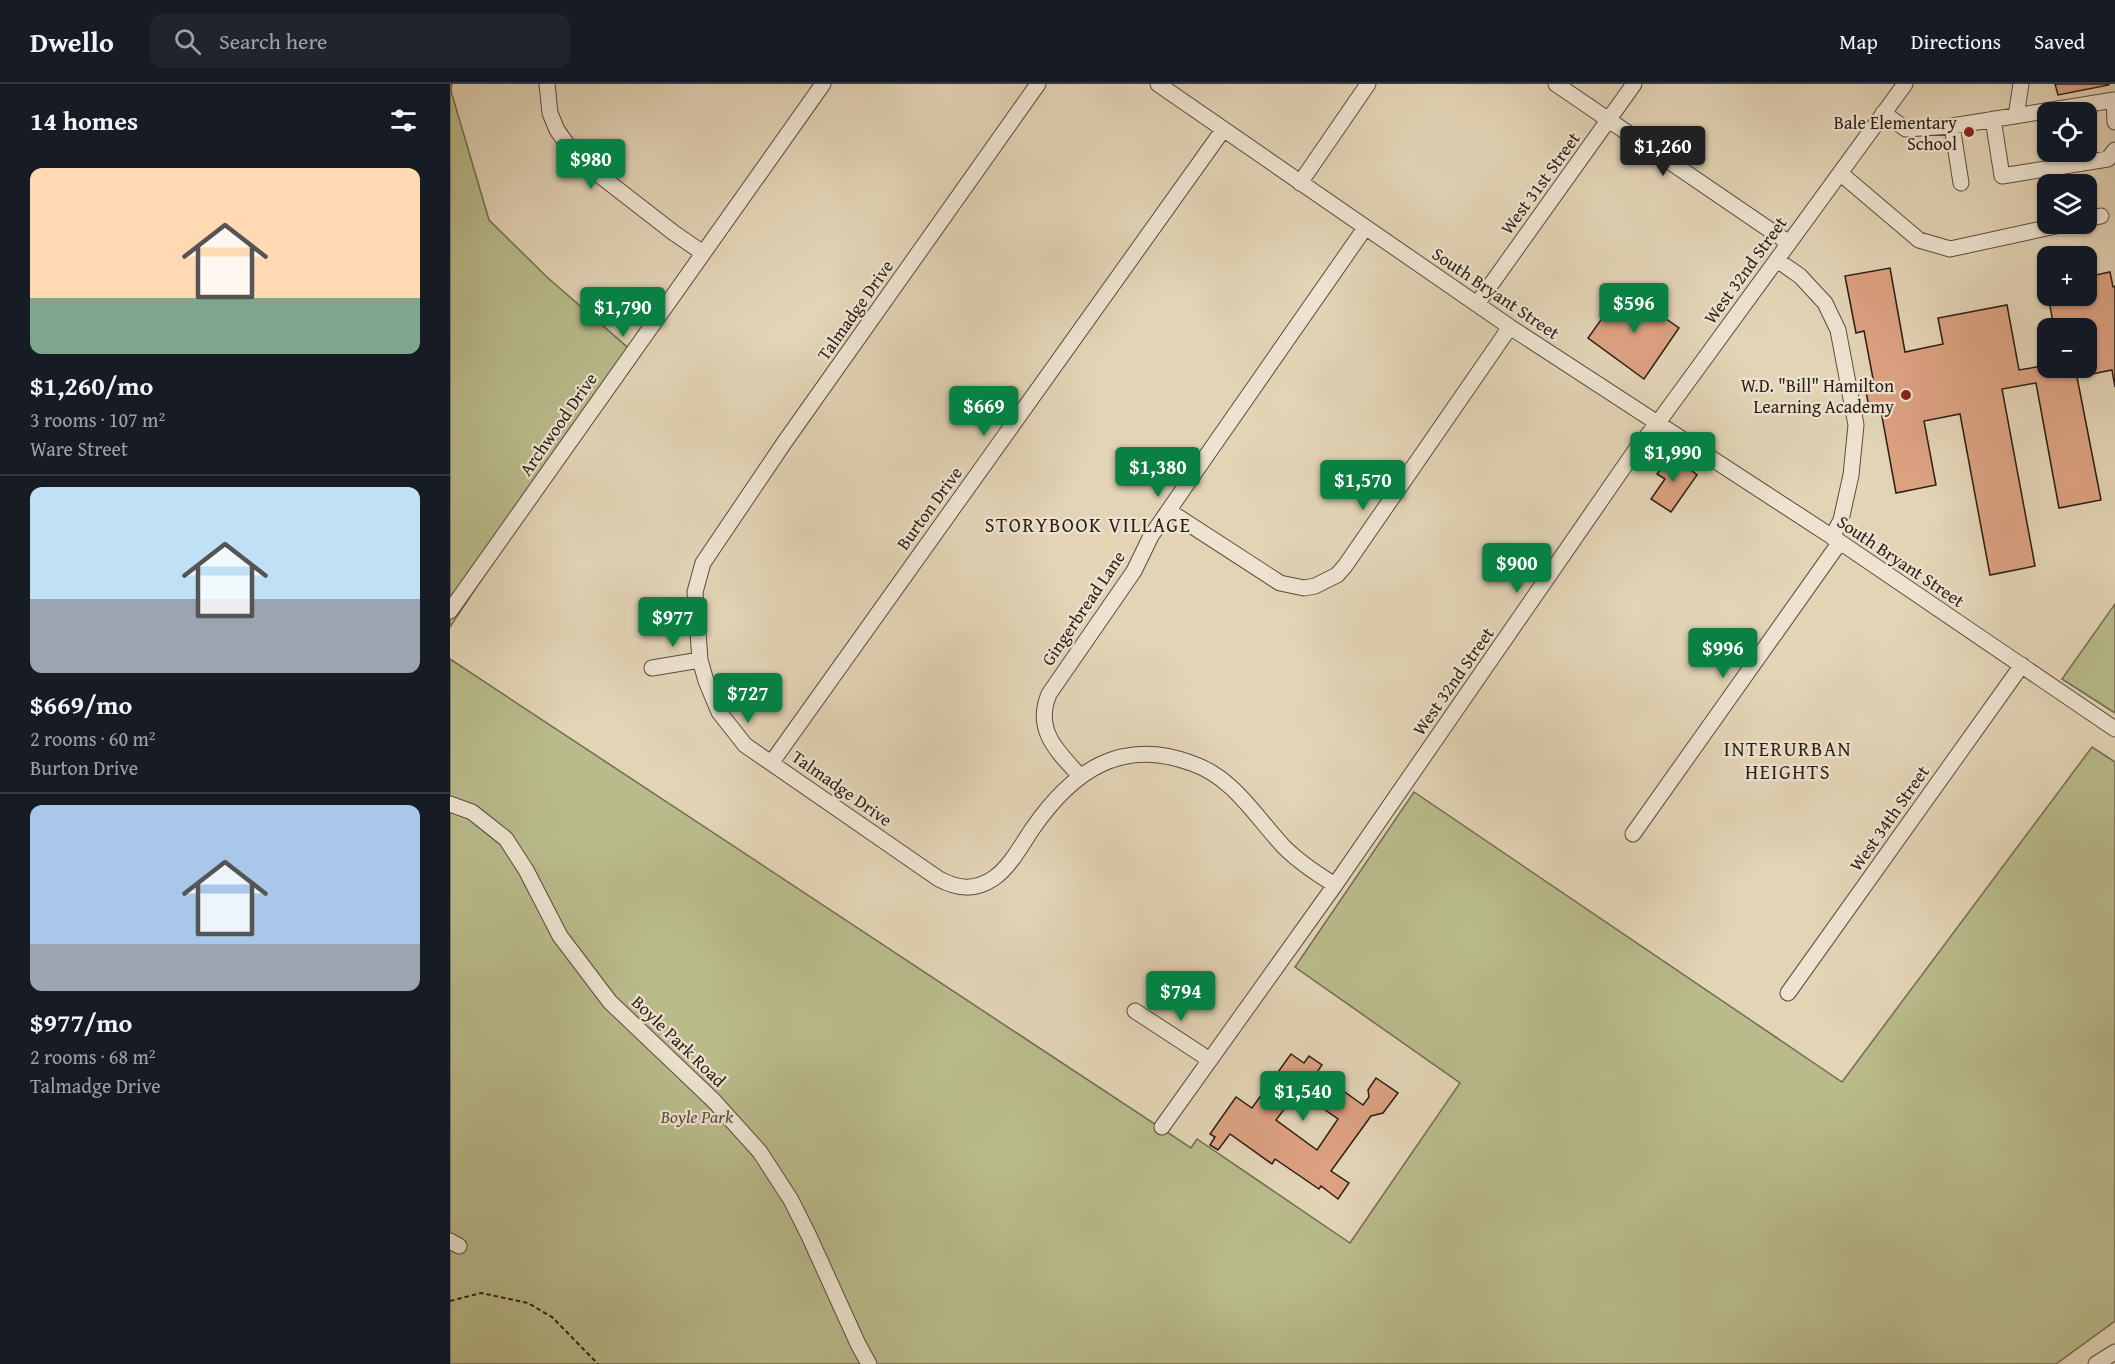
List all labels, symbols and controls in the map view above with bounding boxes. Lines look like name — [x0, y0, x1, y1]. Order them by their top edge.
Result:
search box — [150, 14, 570, 68]
text: Dwello — [30, 21, 114, 62]
icon: search — [171, 25, 204, 58]
text: Search here — [219, 25, 327, 57]
text: Map — [1839, 26, 1878, 57]
text: Directions — [1911, 26, 2001, 57]
text: Saved — [2034, 26, 2085, 57]
text: 14 homes — [30, 101, 138, 140]
map controls — [2037, 102, 2097, 378]
button: locate — [2037, 102, 2097, 162]
icon: filters — [387, 104, 420, 137]
place label: Bale Elementary School — [1834, 109, 1957, 157]
marker: Bale Elementary School — [1962, 125, 1976, 139]
street label: West 31st Street — [1494, 126, 1587, 240]
pin: $1,260 — [1614, 126, 1712, 177]
text: $1,260 — [1634, 131, 1692, 160]
pin: $980 — [555, 139, 627, 190]
text: $980 — [570, 144, 612, 173]
button: layers — [2037, 174, 2097, 234]
icon: home — [171, 207, 279, 315]
street label: West 32nd Street — [1697, 210, 1794, 329]
street label: South Bryant Street — [1427, 240, 1566, 346]
button: + — [2037, 246, 2097, 306]
street label: Talmadge Drive — [810, 254, 900, 366]
pin: $596 — [1598, 283, 1670, 334]
pin: $1,790 — [574, 287, 672, 338]
text: $596 — [1613, 288, 1655, 317]
text: $1,790 — [594, 292, 652, 321]
button: − — [2037, 318, 2097, 378]
text: $1,260/mo — [30, 366, 153, 405]
street label: Archwood Drive — [512, 367, 604, 481]
place label: W.D. "Bill" Hamilton Learning Academy — [1741, 372, 1894, 420]
pin: $669 — [948, 386, 1020, 437]
marker: W.D. "Bill" Hamilton Learning Academy — [1899, 388, 1913, 402]
text: $669 — [963, 391, 1005, 420]
text: 3 rooms · 107 m² — [30, 405, 165, 434]
pin: $1,990 — [1624, 432, 1722, 483]
text: Ware Street — [30, 434, 128, 463]
text: $1,990 — [1644, 437, 1702, 466]
pin: $1,380 — [1109, 447, 1207, 498]
text: $1,380 — [1129, 452, 1187, 481]
pin: $1,570 — [1314, 460, 1412, 511]
street label: Burton Drive — [889, 461, 969, 555]
text: $1,570 — [1334, 465, 1392, 494]
street label: South Bryant Street — [1832, 508, 1971, 614]
district label: STORYBOOK VILLAGE — [985, 510, 1191, 539]
icon: home — [171, 526, 279, 634]
pin: $900 — [1481, 543, 1553, 594]
street label: Gingerbread Lane — [1035, 545, 1131, 671]
text: $900 — [1496, 548, 1538, 577]
pin: $977 — [637, 597, 709, 648]
text: $977 — [652, 602, 694, 631]
street label: West 32nd Street — [1406, 621, 1501, 741]
pin: $996 — [1687, 628, 1759, 679]
text: $996 — [1702, 633, 1744, 662]
pin: $727 — [712, 673, 784, 724]
text: $727 — [727, 678, 769, 707]
text: $669/mo — [30, 685, 132, 724]
text: 2 rooms · 60 m² — [30, 724, 156, 753]
district label: INTERURBAN HEIGHTS — [1724, 734, 1852, 786]
street label: Talmadge Drive — [786, 743, 898, 833]
text: Burton Drive — [30, 753, 138, 782]
street label: West 34th Street — [1842, 759, 1936, 876]
icon: home — [171, 844, 279, 952]
pin: $794 — [1145, 971, 1217, 1022]
text: $794 — [1160, 976, 1202, 1005]
street label: Boyle Park Road — [626, 989, 733, 1093]
text: $977/mo — [30, 1003, 132, 1042]
text: 2 rooms · 68 m² — [30, 1042, 156, 1071]
text: Talmadge Drive — [30, 1071, 161, 1100]
pin: $1,540 — [1254, 1071, 1352, 1122]
text: $1,540 — [1274, 1076, 1332, 1105]
park label: Boyle Park — [660, 1103, 734, 1130]

